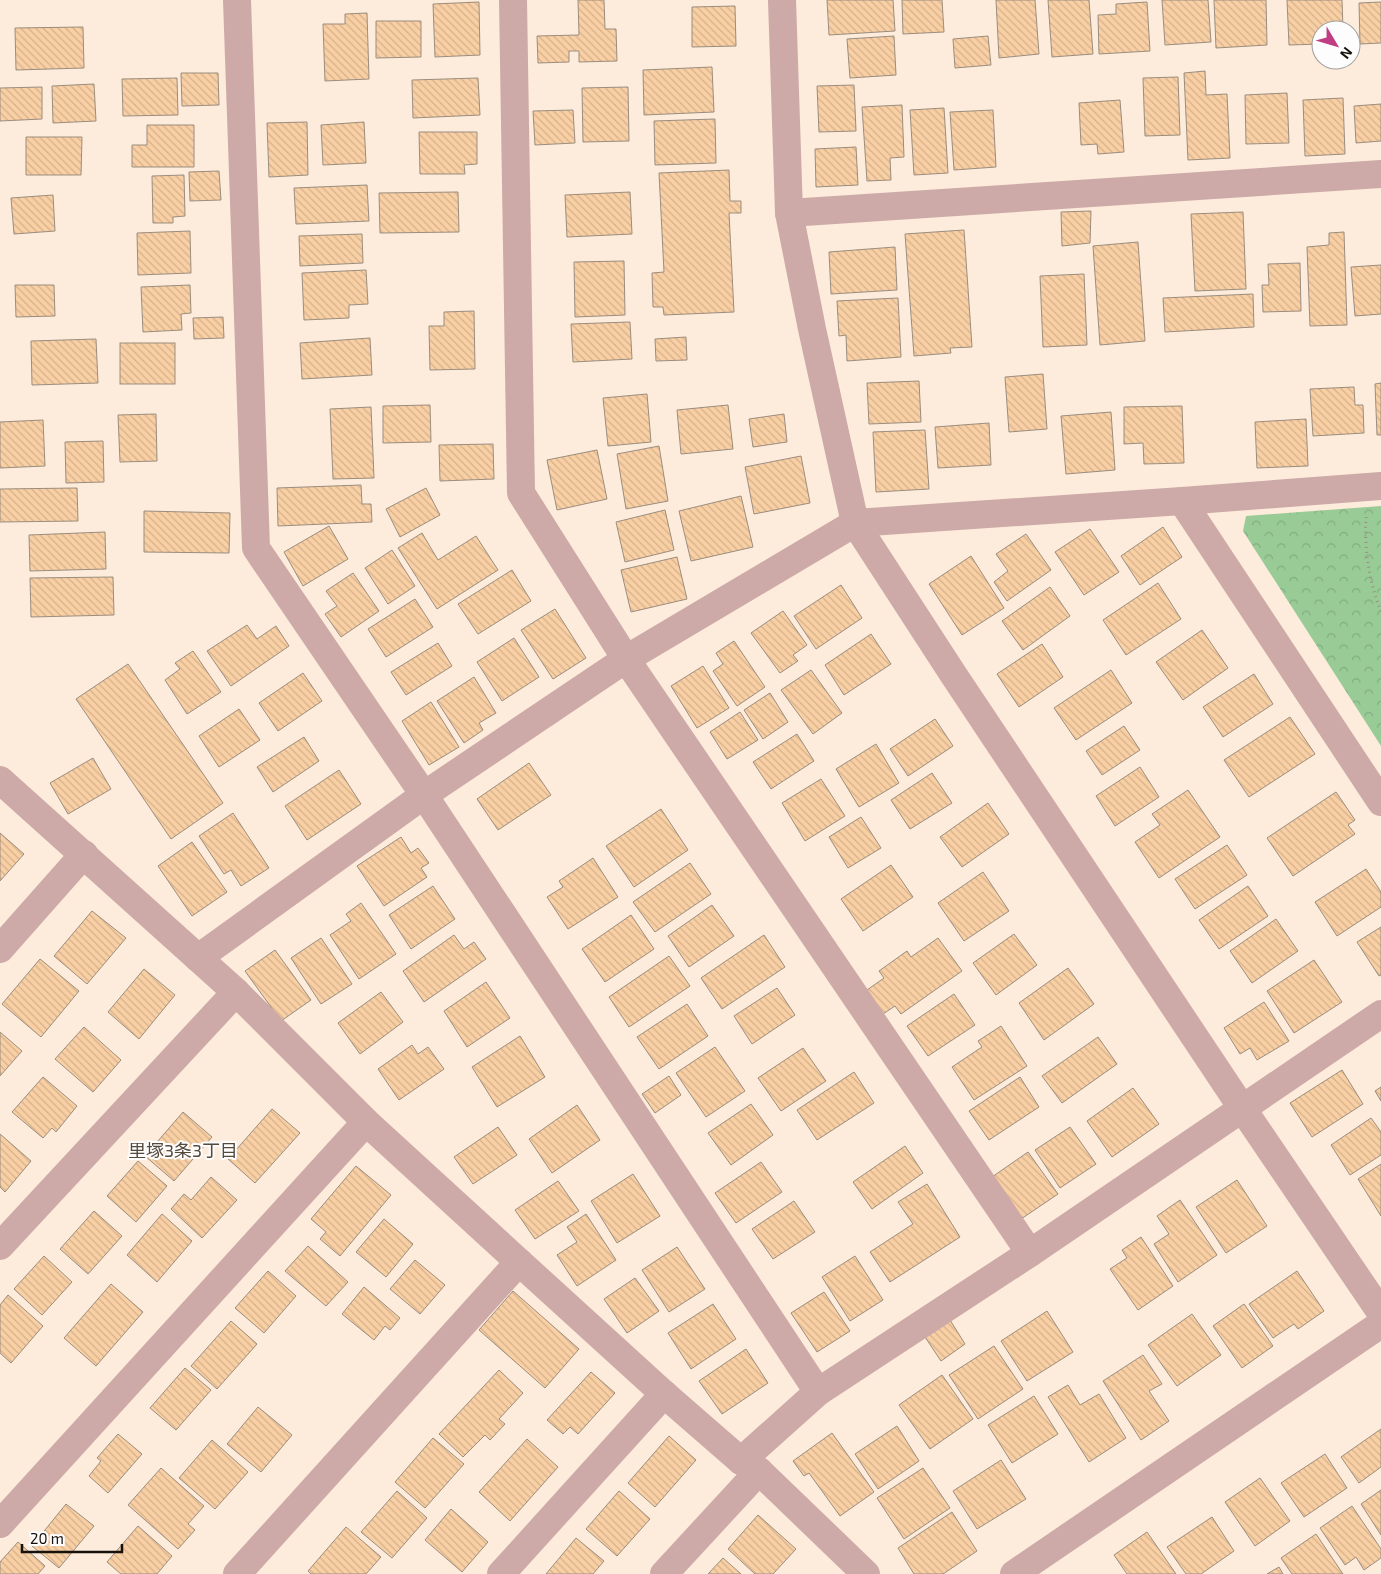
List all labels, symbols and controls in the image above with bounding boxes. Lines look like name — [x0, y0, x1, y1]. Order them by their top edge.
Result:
north arrow — [1311, 20, 1361, 70]
text: N — [1337, 44, 1356, 63]
district label: 里塚3条3丁目 — [128, 1139, 238, 1161]
scale bar — [22, 1522, 122, 1554]
text: 20 m — [30, 1529, 64, 1547]

